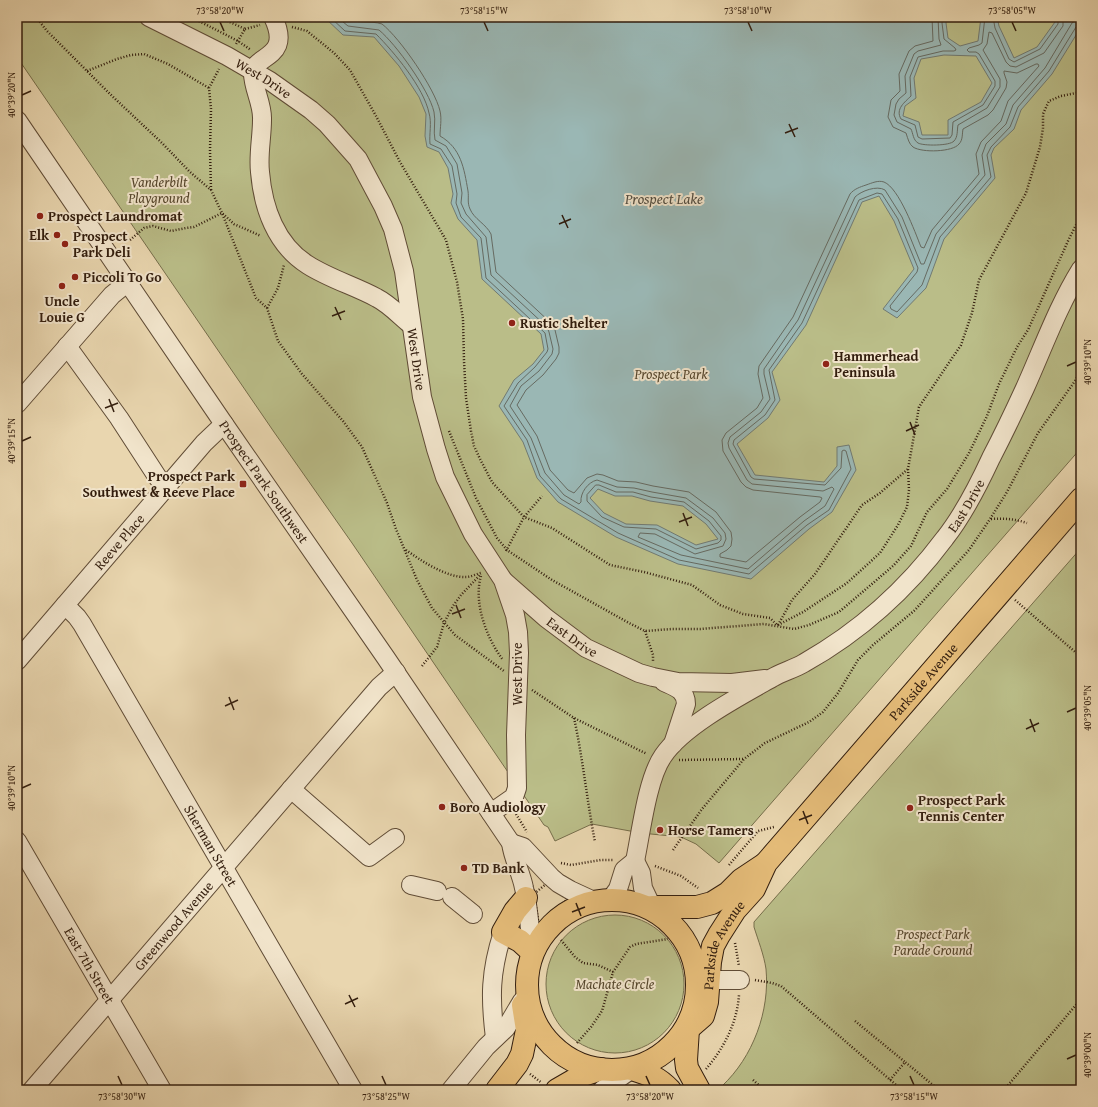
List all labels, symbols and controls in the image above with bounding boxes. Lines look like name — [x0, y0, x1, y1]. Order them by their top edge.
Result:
text: 73°58'20"W — [196, 3, 244, 18]
text: 73°58'15"W — [460, 3, 508, 18]
text: 73°58'10"W — [724, 3, 772, 18]
text: 73°58'05"W — [988, 3, 1036, 18]
street label: West Drive — [232, 53, 296, 104]
text: 40°39'20"N — [4, 72, 19, 118]
park label: Vanderbilt Playground — [127, 172, 190, 208]
water label: Prospect Lake — [624, 188, 703, 209]
place label: Prospect Laundromat — [48, 206, 183, 226]
marker: Prospect Laundromat — [35, 211, 45, 221]
place label: Elk — [29, 225, 50, 245]
place label: Prospect Park Deli — [73, 226, 131, 262]
marker: Elk — [52, 230, 62, 240]
marker: Prospect Park Deli — [60, 239, 70, 249]
place label: Piccoli To Go — [83, 267, 162, 287]
marker: Piccoli To Go — [70, 272, 80, 282]
marker: Uncle Louie G — [57, 281, 67, 291]
place label: Uncle Louie G — [39, 291, 85, 327]
place label: Rustic Shelter — [520, 313, 608, 333]
marker: Rustic Shelter — [507, 318, 517, 328]
street label: West Drive — [402, 327, 431, 392]
text: 40°39'10"N — [1080, 339, 1095, 385]
place label: Hammerhead Peninsula — [834, 346, 919, 382]
marker: Hammerhead Peninsula — [821, 359, 831, 369]
park label: Prospect Park — [633, 364, 708, 384]
street label: Prospect Park Southwest — [214, 416, 314, 547]
text: 40°39'15"N — [4, 418, 19, 464]
place label: Prospect Park Southwest & Reeve Place — [82, 466, 236, 502]
street label: East Drive — [942, 475, 990, 536]
marker: Prospect Park Southwest & Reeve Place — [238, 479, 248, 489]
street label: Reeve Place — [89, 509, 149, 574]
street label: East Drive — [542, 612, 601, 662]
street label: Parkside Avenue — [884, 638, 963, 725]
street label: West Drive — [507, 642, 527, 705]
text: 40°39'05"N — [1080, 685, 1095, 731]
text: 40°39'10"N — [4, 765, 19, 811]
place label: Prospect Park Tennis Center — [918, 790, 1006, 826]
place label: Boro Audiology — [450, 797, 547, 817]
street label: Sherman Street — [179, 801, 243, 890]
marker: Boro Audiology — [437, 802, 447, 812]
marker: Prospect Park Tennis Center — [905, 803, 915, 813]
place label: Horse Tamers — [668, 820, 754, 840]
marker: Horse Tamers — [655, 825, 665, 835]
place label: TD Bank — [472, 858, 526, 878]
marker: TD Bank — [459, 863, 469, 873]
street label: Greenwood Avenue — [129, 876, 218, 975]
street label: Parkside Avenue — [698, 895, 750, 991]
street label: East 7th Street — [59, 923, 120, 1007]
park label: Prospect Park Parade Ground — [892, 924, 973, 960]
park label: Machate Circle — [576, 974, 655, 994]
text: 40°39'00"N — [1080, 1032, 1095, 1078]
text: 73°58'30"W — [98, 1089, 146, 1104]
text: 73°58'25"W — [362, 1089, 410, 1104]
text: 73°58'20"W — [626, 1089, 674, 1104]
text: 73°58'15"W — [890, 1089, 938, 1104]

